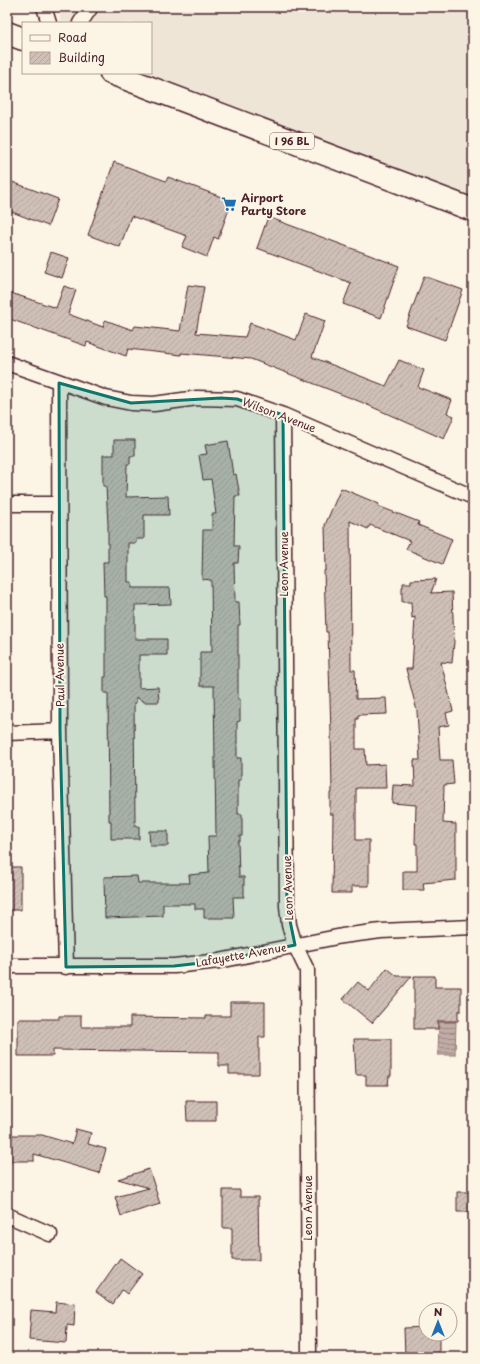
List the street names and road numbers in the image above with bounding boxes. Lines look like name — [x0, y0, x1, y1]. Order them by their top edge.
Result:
road number: I 96 BL — [270, 133, 314, 149]
street label: Wilson Avenue — [240, 393, 319, 436]
street label: Leon Avenue — [275, 531, 292, 597]
street label: Paul Avenue — [50, 643, 69, 707]
street label: Leon Avenue — [278, 855, 297, 921]
street label: Lafayette Avenue — [194, 938, 288, 971]
street label: Leon Avenue — [299, 1175, 316, 1241]

